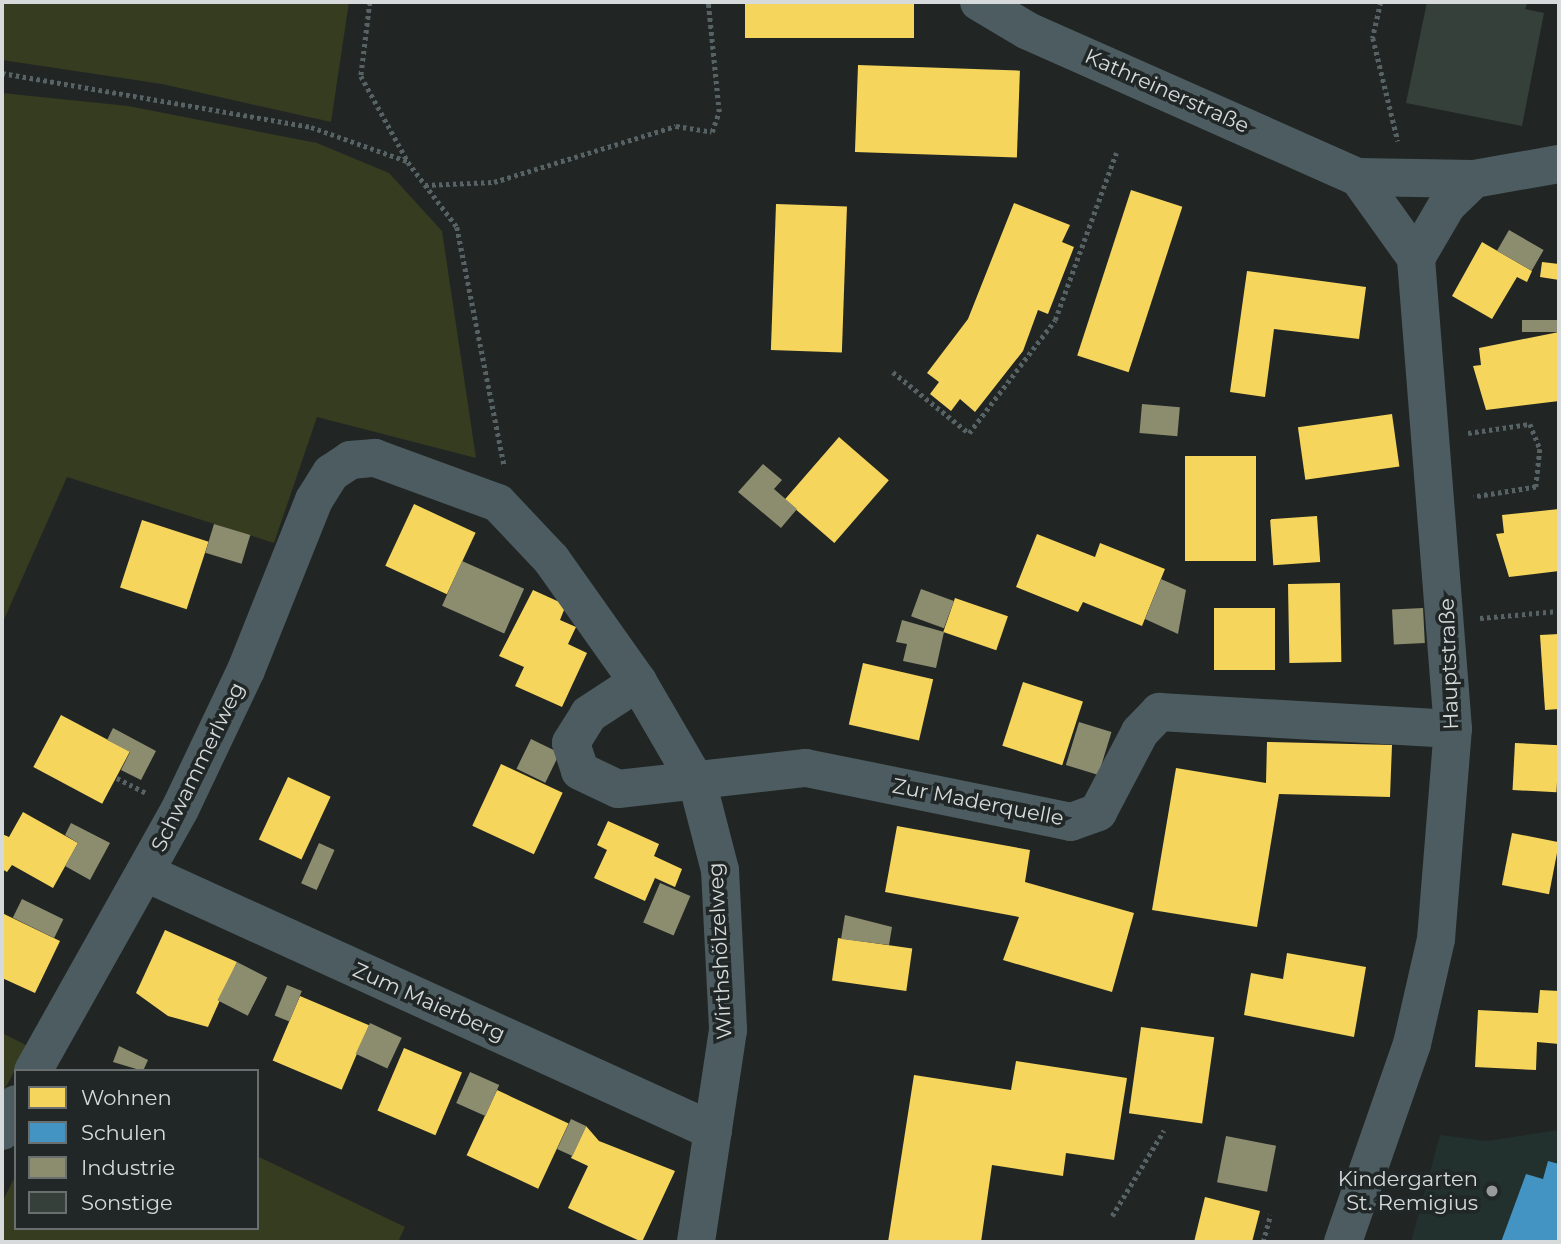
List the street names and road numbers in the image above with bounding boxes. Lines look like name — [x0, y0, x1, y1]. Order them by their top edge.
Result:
street label: Kathreinerstraße — [1081, 44, 1253, 138]
street label: Hauptstraße — [1434, 598, 1464, 730]
street label: Schwammerlweg — [146, 678, 250, 856]
street label: Zur Maderquelle — [890, 773, 1066, 831]
street label: Wirthshölzelweg — [703, 862, 737, 1040]
street label: Zum Maierberg — [349, 957, 509, 1047]

